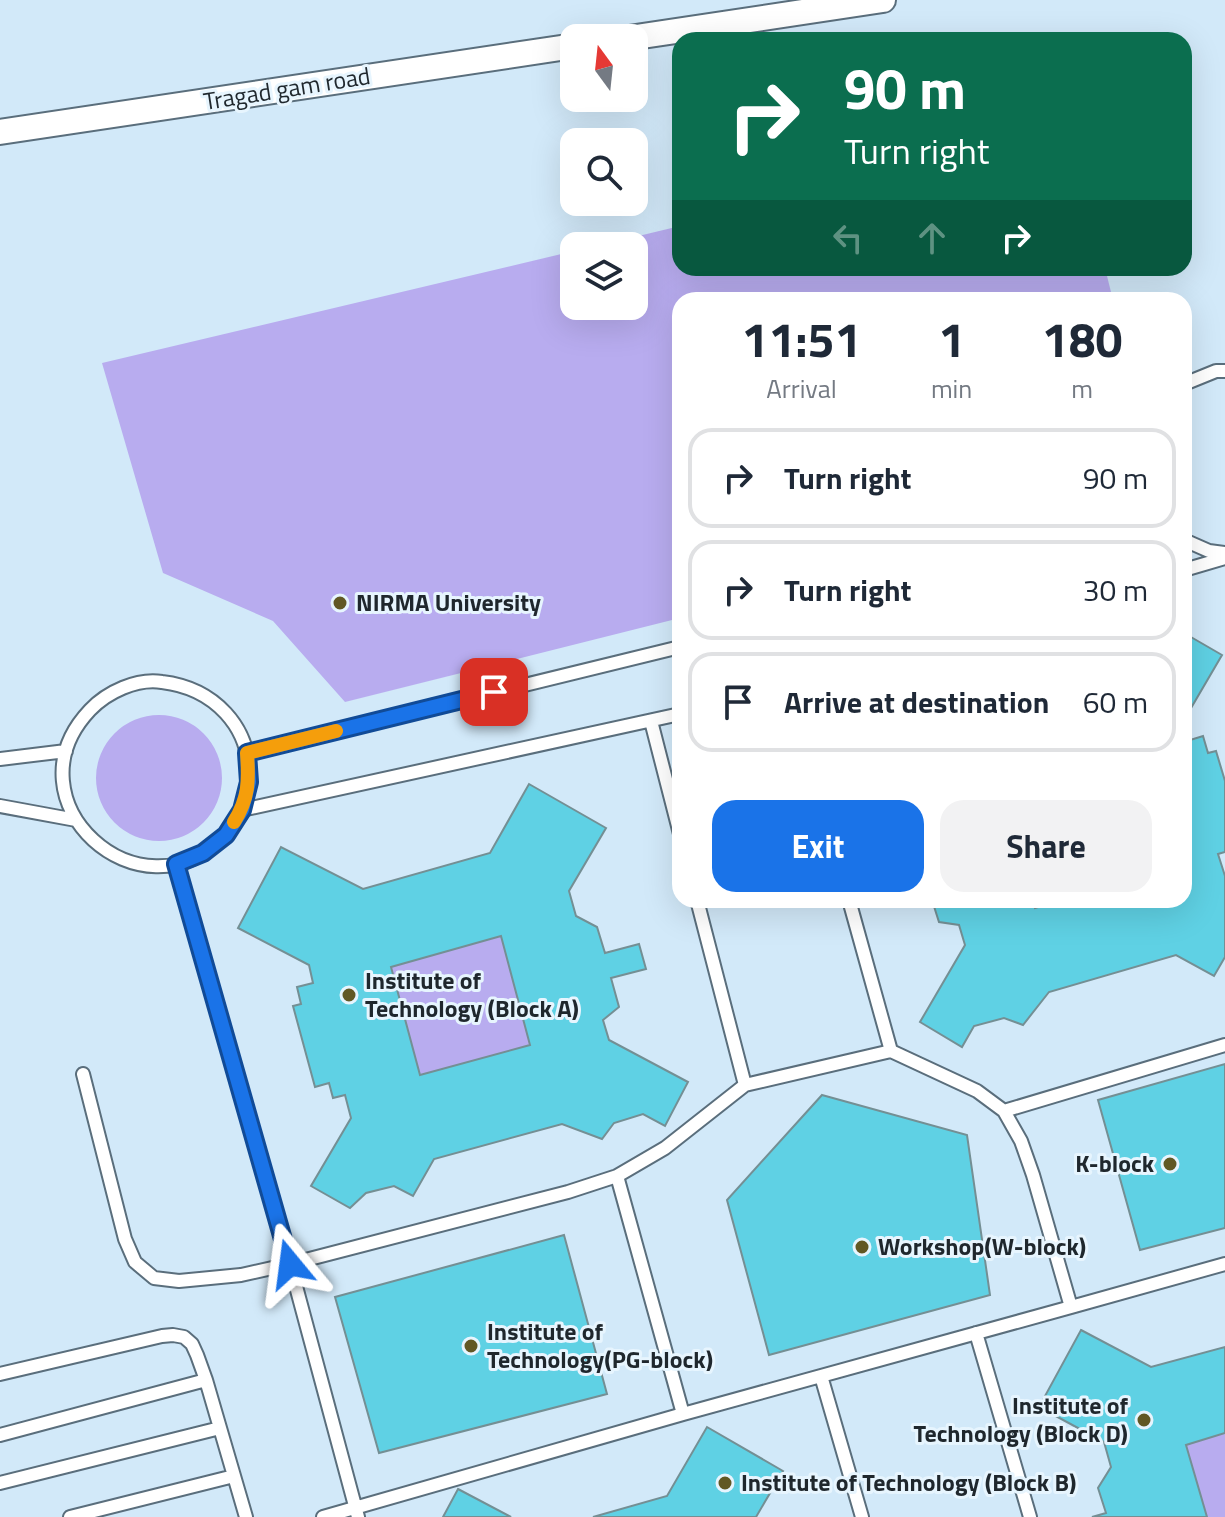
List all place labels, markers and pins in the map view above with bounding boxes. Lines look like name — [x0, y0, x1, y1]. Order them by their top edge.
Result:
place label: NIRMA University — [356, 584, 541, 620]
marker: NIRMA University — [331, 594, 349, 612]
pin — [460, 658, 528, 726]
place label: Institute of Technology (Block A) — [365, 962, 579, 1026]
marker: Institute of Technology (Block A) — [340, 986, 358, 1004]
place label: K-block — [1075, 1145, 1155, 1181]
marker: K-block — [1161, 1155, 1179, 1173]
place label: Workshop(W-block) — [878, 1228, 1086, 1264]
marker: Workshop(W-block) — [853, 1238, 871, 1256]
place label: Institute of Technology(PG-block) — [487, 1313, 713, 1377]
marker: Institute of Technology(PG-block) — [462, 1337, 480, 1355]
place label: Institute of Technology (Block D) — [913, 1387, 1128, 1451]
marker: Institute of Technology (Block D) — [1135, 1411, 1153, 1429]
place label: Institute of Technology (Block B) — [741, 1464, 1076, 1500]
marker: Institute of Technology (Block B) — [716, 1474, 734, 1492]

